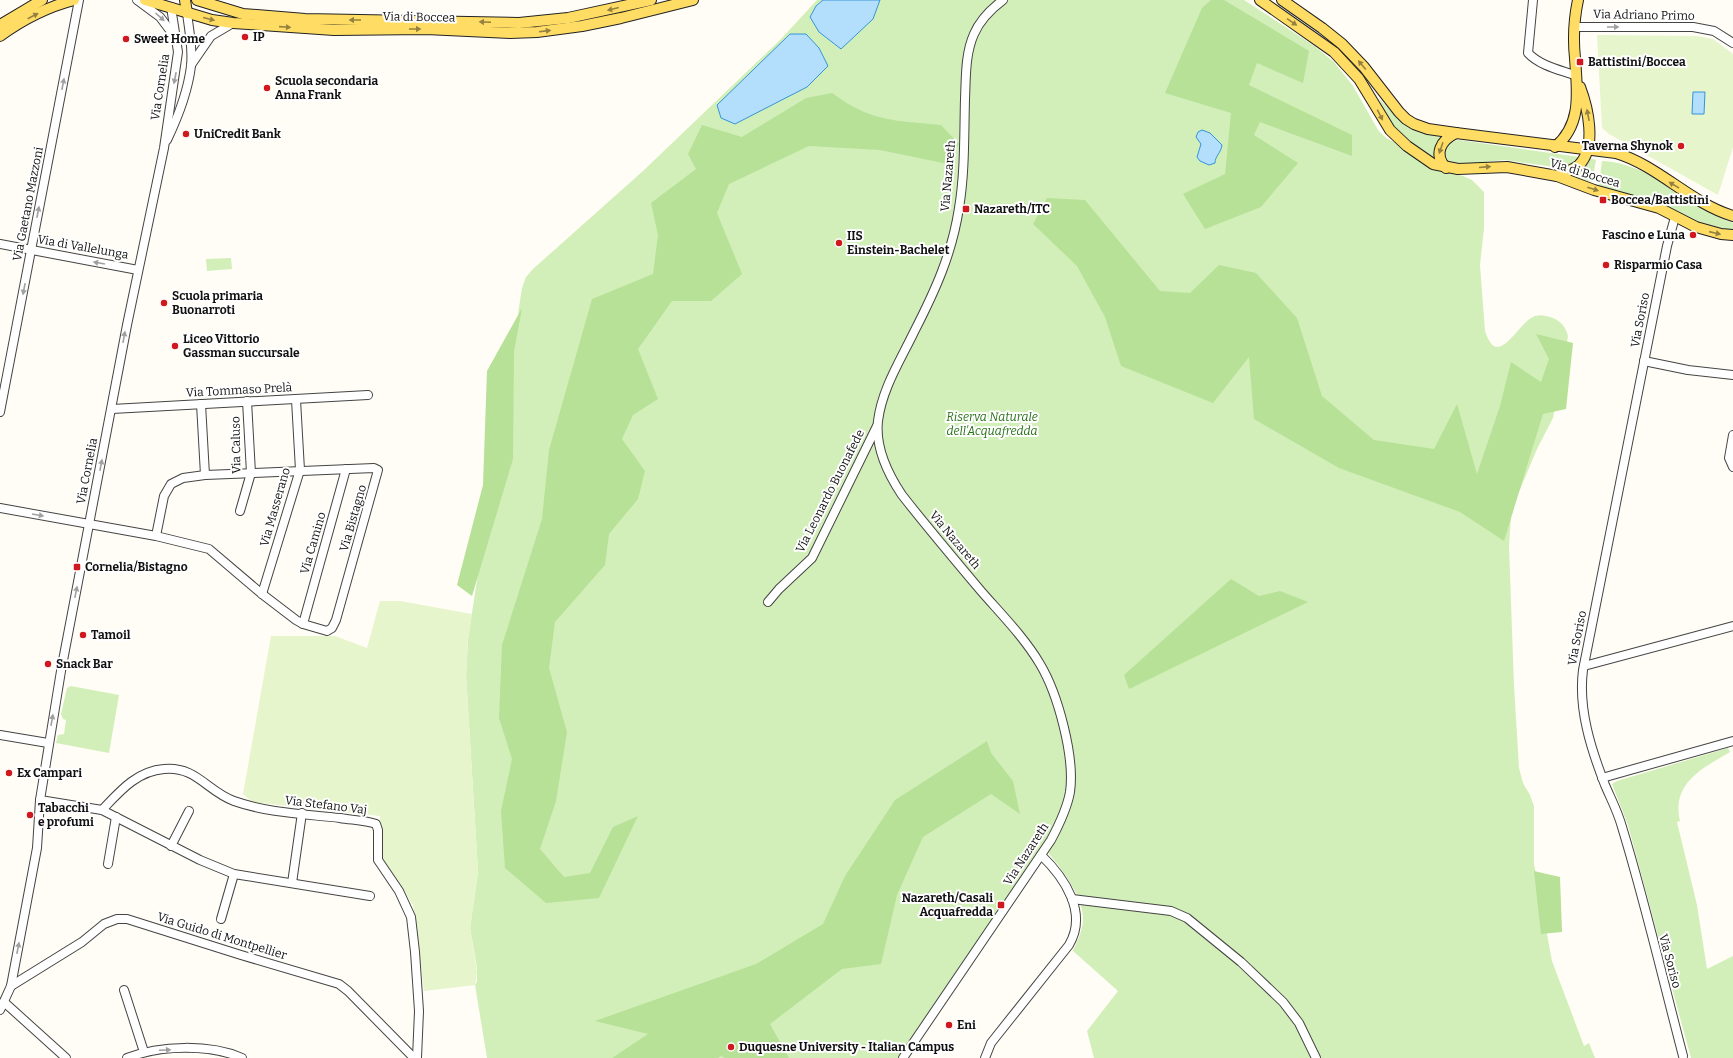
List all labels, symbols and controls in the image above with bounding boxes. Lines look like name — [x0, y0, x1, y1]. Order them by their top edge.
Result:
one-way arrow — [607, 6, 619, 12]
street label: Via Adriano Primo — [1593, 7, 1695, 23]
street label: Via di Boccea — [383, 9, 456, 25]
one-way arrow — [27, 12, 39, 19]
one-way arrow — [154, 13, 165, 22]
one-way arrow — [204, 16, 216, 22]
one-way arrow — [348, 17, 361, 23]
one-way arrow — [1287, 18, 1298, 26]
one-way arrow — [478, 19, 491, 25]
one-way arrow — [279, 24, 291, 31]
one-way arrow — [1607, 24, 1620, 30]
one-way arrow — [409, 26, 422, 32]
one-way arrow — [539, 28, 551, 34]
place label: IP — [253, 30, 265, 44]
place label: Sweet Home — [134, 32, 206, 46]
marker: IP — [240, 32, 250, 42]
marker: Sweet Home — [121, 34, 131, 44]
street label: Via Cornelia — [148, 52, 172, 121]
place label: Battistini/Boccea — [1588, 55, 1686, 69]
marker: Battistini/Boccea — [1575, 57, 1585, 67]
one-way arrow — [1357, 60, 1366, 70]
one-way arrow — [172, 72, 178, 84]
place label: Scuola secondaria Anna Frank — [275, 74, 379, 102]
one-way arrow — [60, 78, 66, 91]
marker: Scuola secondaria Anna Frank — [262, 83, 272, 93]
one-way arrow — [1377, 109, 1383, 121]
one-way arrow — [1584, 109, 1590, 121]
place label: UniCredit Bank — [194, 127, 282, 141]
marker: UniCredit Bank — [181, 129, 191, 139]
street label: Via Nazareth — [938, 139, 958, 212]
place label: Taverna Shynok — [1582, 139, 1674, 153]
marker: Taverna Shynok — [1676, 141, 1686, 151]
one-way arrow — [1438, 142, 1445, 154]
street label: Via Gaetano Mazzoni — [10, 145, 46, 262]
street label: Via di Boccea — [1548, 156, 1622, 190]
one-way arrow — [1479, 164, 1491, 171]
one-way arrow — [1668, 181, 1680, 188]
one-way arrow — [1588, 186, 1600, 192]
place label: Boccea/Battistini — [1611, 193, 1709, 207]
marker: Boccea/Battistini — [1598, 195, 1608, 205]
place label: Nazareth/ITC — [974, 202, 1050, 216]
marker: Nazareth/ITC — [961, 204, 971, 214]
one-way arrow — [36, 206, 42, 218]
place label: Fascino e Luna — [1602, 228, 1685, 242]
place label: IIS Einstein-Bachelet — [847, 229, 950, 257]
marker: Fascino e Luna — [1688, 230, 1698, 240]
one-way arrow — [1709, 230, 1721, 236]
street label: Via di Vallelunga — [36, 232, 130, 262]
marker: IIS Einstein-Bachelet — [834, 238, 844, 248]
place label: Risparmio Casa — [1614, 258, 1703, 272]
one-way arrow — [93, 260, 105, 266]
marker: Risparmio Casa — [1601, 260, 1611, 270]
one-way arrow — [21, 283, 27, 295]
place label: Scuola primaria Buonarroti — [172, 289, 263, 317]
street label: Via Soriso — [1628, 291, 1652, 349]
marker: Scuola primaria Buonarroti — [159, 298, 169, 308]
one-way arrow — [122, 331, 128, 343]
place label: Liceo Vittorio Gassman succursale — [183, 332, 300, 360]
marker: Liceo Vittorio Gassman succursale — [170, 341, 180, 351]
street label: Via Tommaso Prelà — [185, 380, 293, 400]
park label: Riserva Naturale dell'Acquafredda — [946, 410, 1038, 438]
street label: Via Caluso — [228, 416, 244, 474]
street label: Via Leonardo Buonafede — [793, 427, 867, 555]
street label: Via Cornelia — [74, 436, 100, 505]
one-way arrow — [98, 459, 104, 471]
street label: Via Masserano — [257, 466, 293, 548]
street label: Via Bistagno — [337, 483, 369, 553]
street label: Via Nazareth — [927, 508, 984, 572]
street label: Via Camino — [297, 510, 329, 576]
one-way arrow — [32, 512, 44, 518]
place label: Cornelia/Bistagno — [85, 560, 188, 574]
marker: Cornelia/Bistagno — [72, 562, 82, 572]
one-way arrow — [74, 586, 80, 599]
street label: Via Soriso — [1565, 609, 1589, 667]
place label: Tamoil — [91, 628, 131, 642]
marker: Tamoil — [78, 630, 88, 640]
place label: Snack Bar — [56, 657, 113, 671]
marker: Snack Bar — [43, 659, 53, 669]
one-way arrow — [50, 714, 56, 726]
place label: Ex Campari — [17, 766, 82, 780]
marker: Ex Campari — [4, 768, 14, 778]
street label: Via Stefano Vaj — [284, 793, 368, 817]
place label: Tabacchi e profumi — [38, 801, 94, 829]
marker: Tabacchi e profumi — [25, 810, 35, 820]
street label: Via Nazareth — [1001, 820, 1052, 888]
place label: Nazareth/Casali Acquafredda — [902, 891, 993, 919]
marker: Nazareth/Casali Acquafredda — [996, 900, 1006, 910]
street label: Via Guido di Montpellier — [156, 910, 289, 963]
street label: Via Soriso — [1656, 932, 1684, 990]
one-way arrow — [15, 941, 21, 954]
place label: Eni — [957, 1018, 976, 1032]
marker: Eni — [944, 1020, 954, 1030]
place label: Duquesne University - Italian Campus — [739, 1040, 954, 1054]
marker: Duquesne University - Italian Campus — [726, 1042, 736, 1052]
one-way arrow — [159, 1046, 171, 1053]

